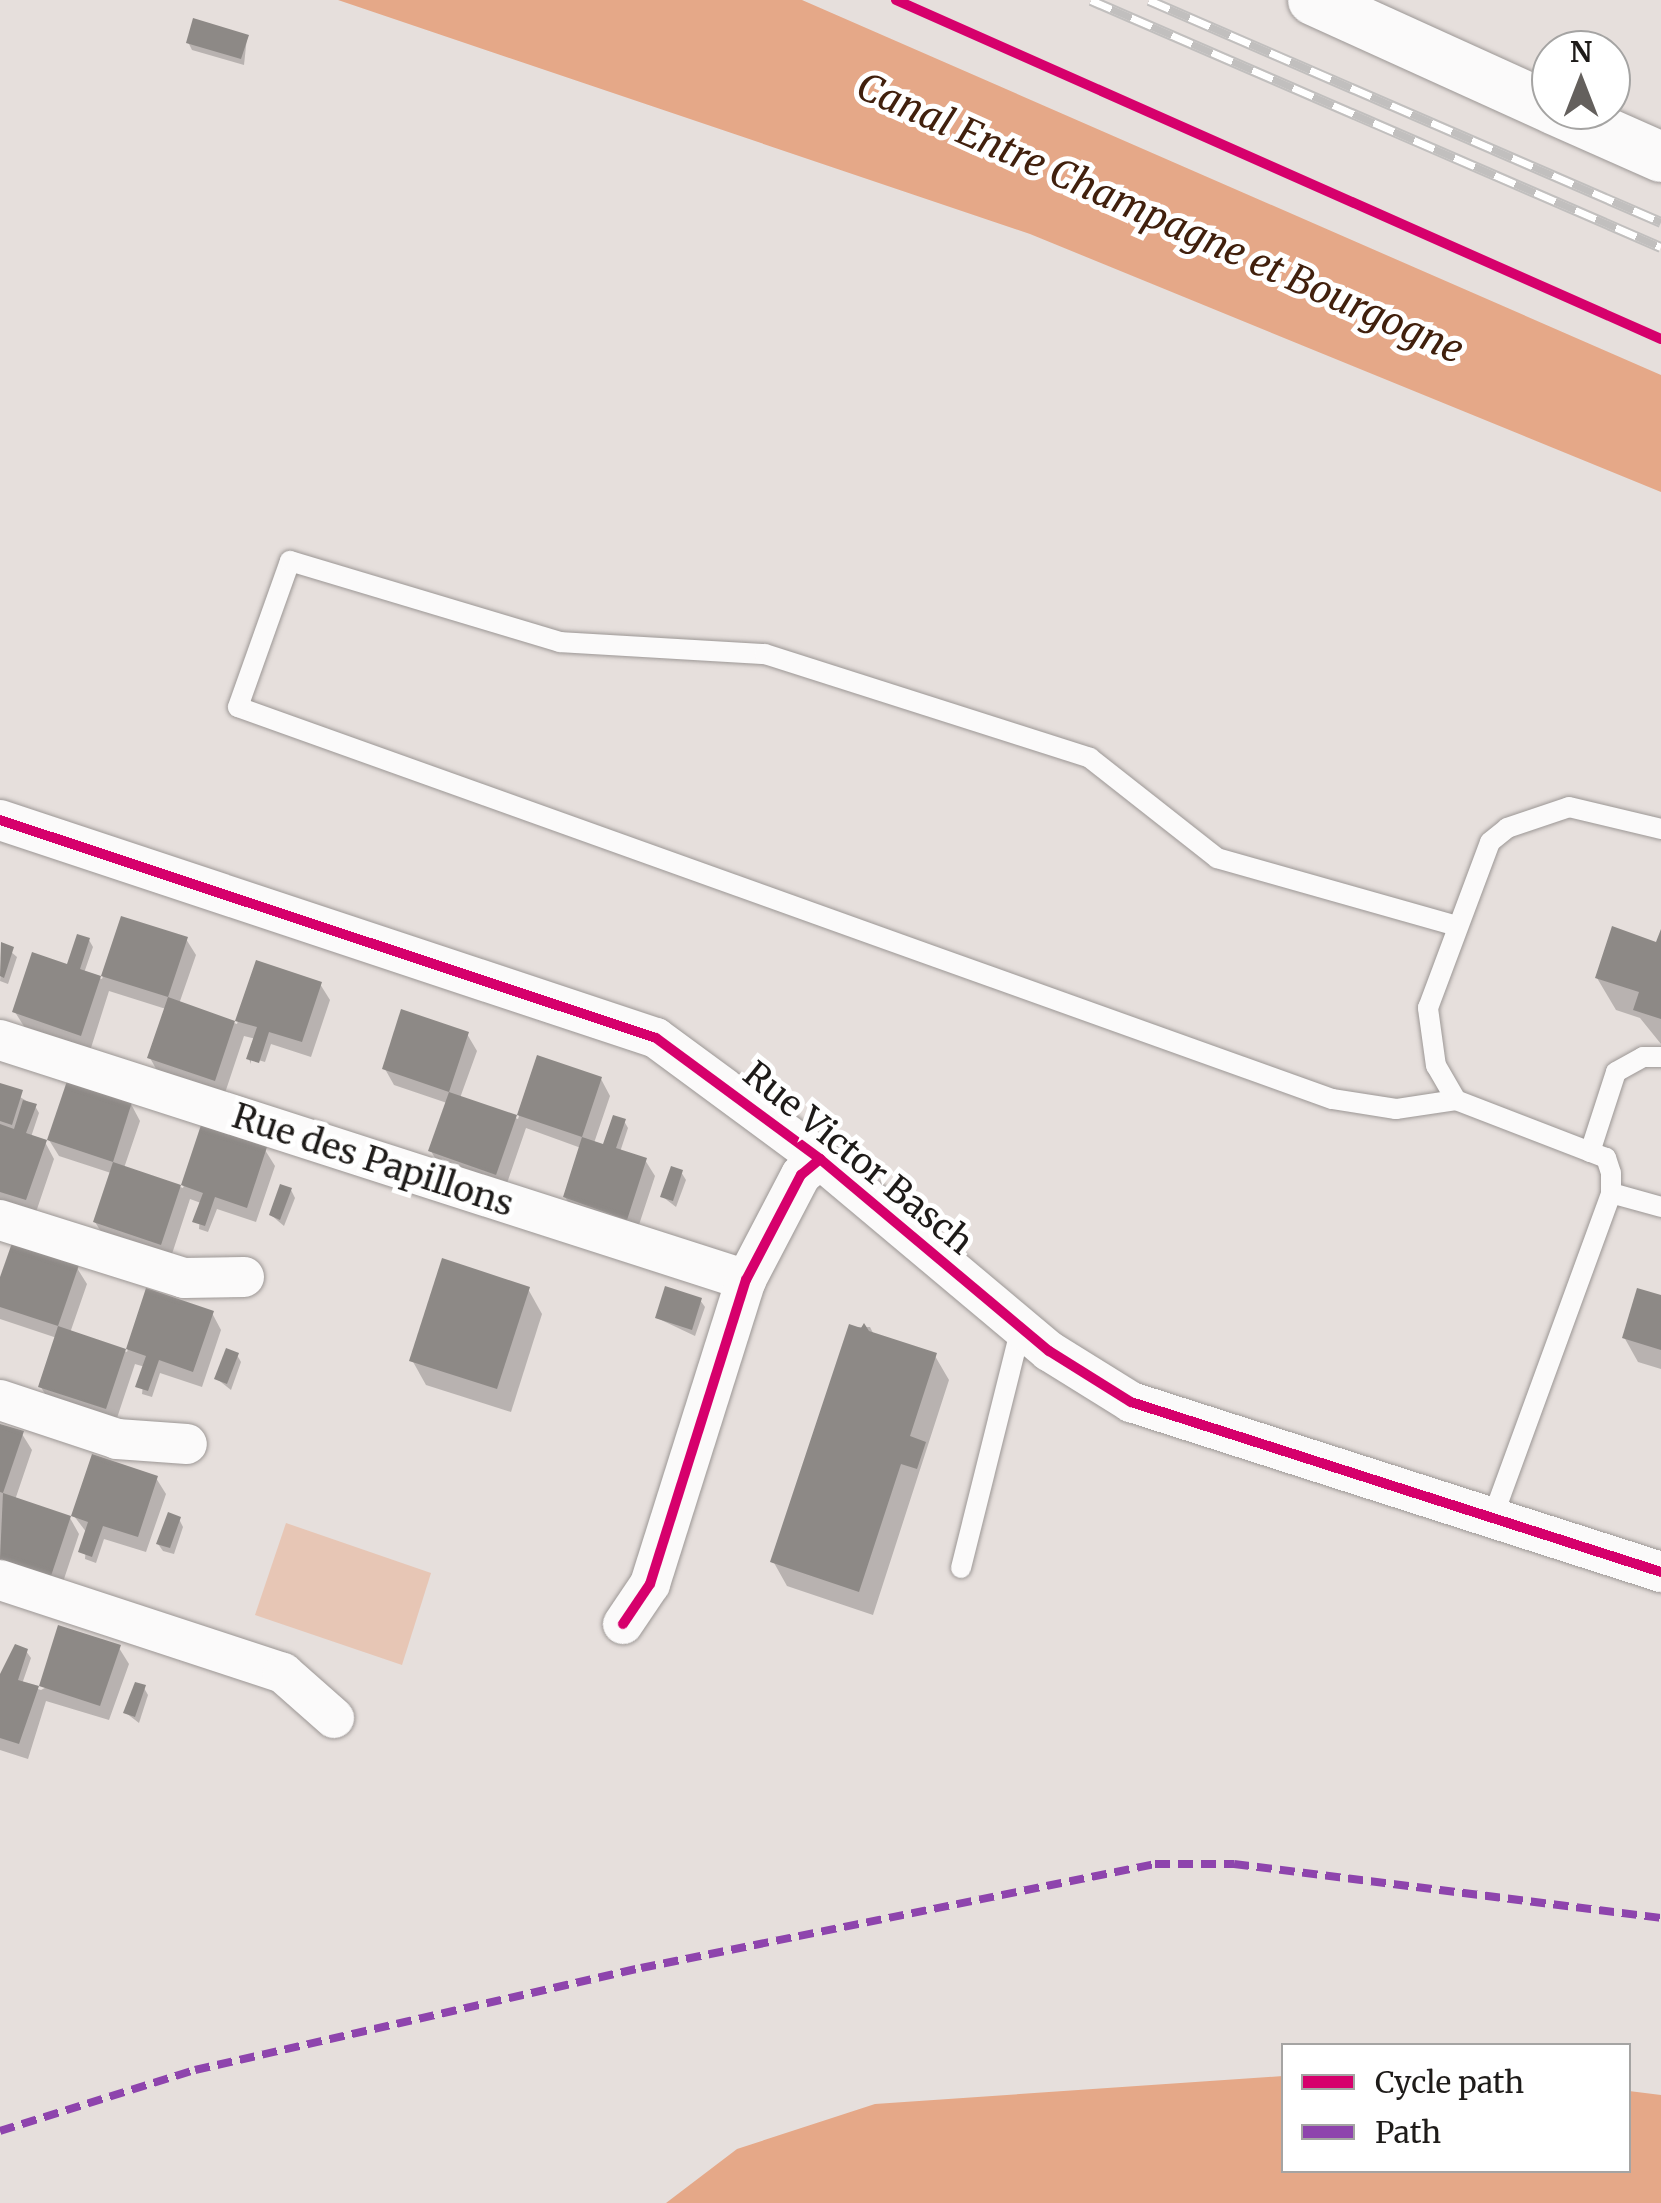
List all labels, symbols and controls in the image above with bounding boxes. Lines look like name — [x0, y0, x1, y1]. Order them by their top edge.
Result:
north arrow — [1531, 30, 1631, 130]
text: N — [1570, 34, 1592, 70]
water label: Canal Entre Champagne et Bourgogne — [850, 63, 1470, 373]
street label: Rue Victor Basch — [735, 1053, 981, 1263]
street label: Rue des Papillons — [227, 1095, 519, 1225]
legend — [1281, 2043, 1631, 2173]
text: Cycle path — [1375, 2063, 1524, 2101]
text: Path — [1375, 2113, 1441, 2151]

